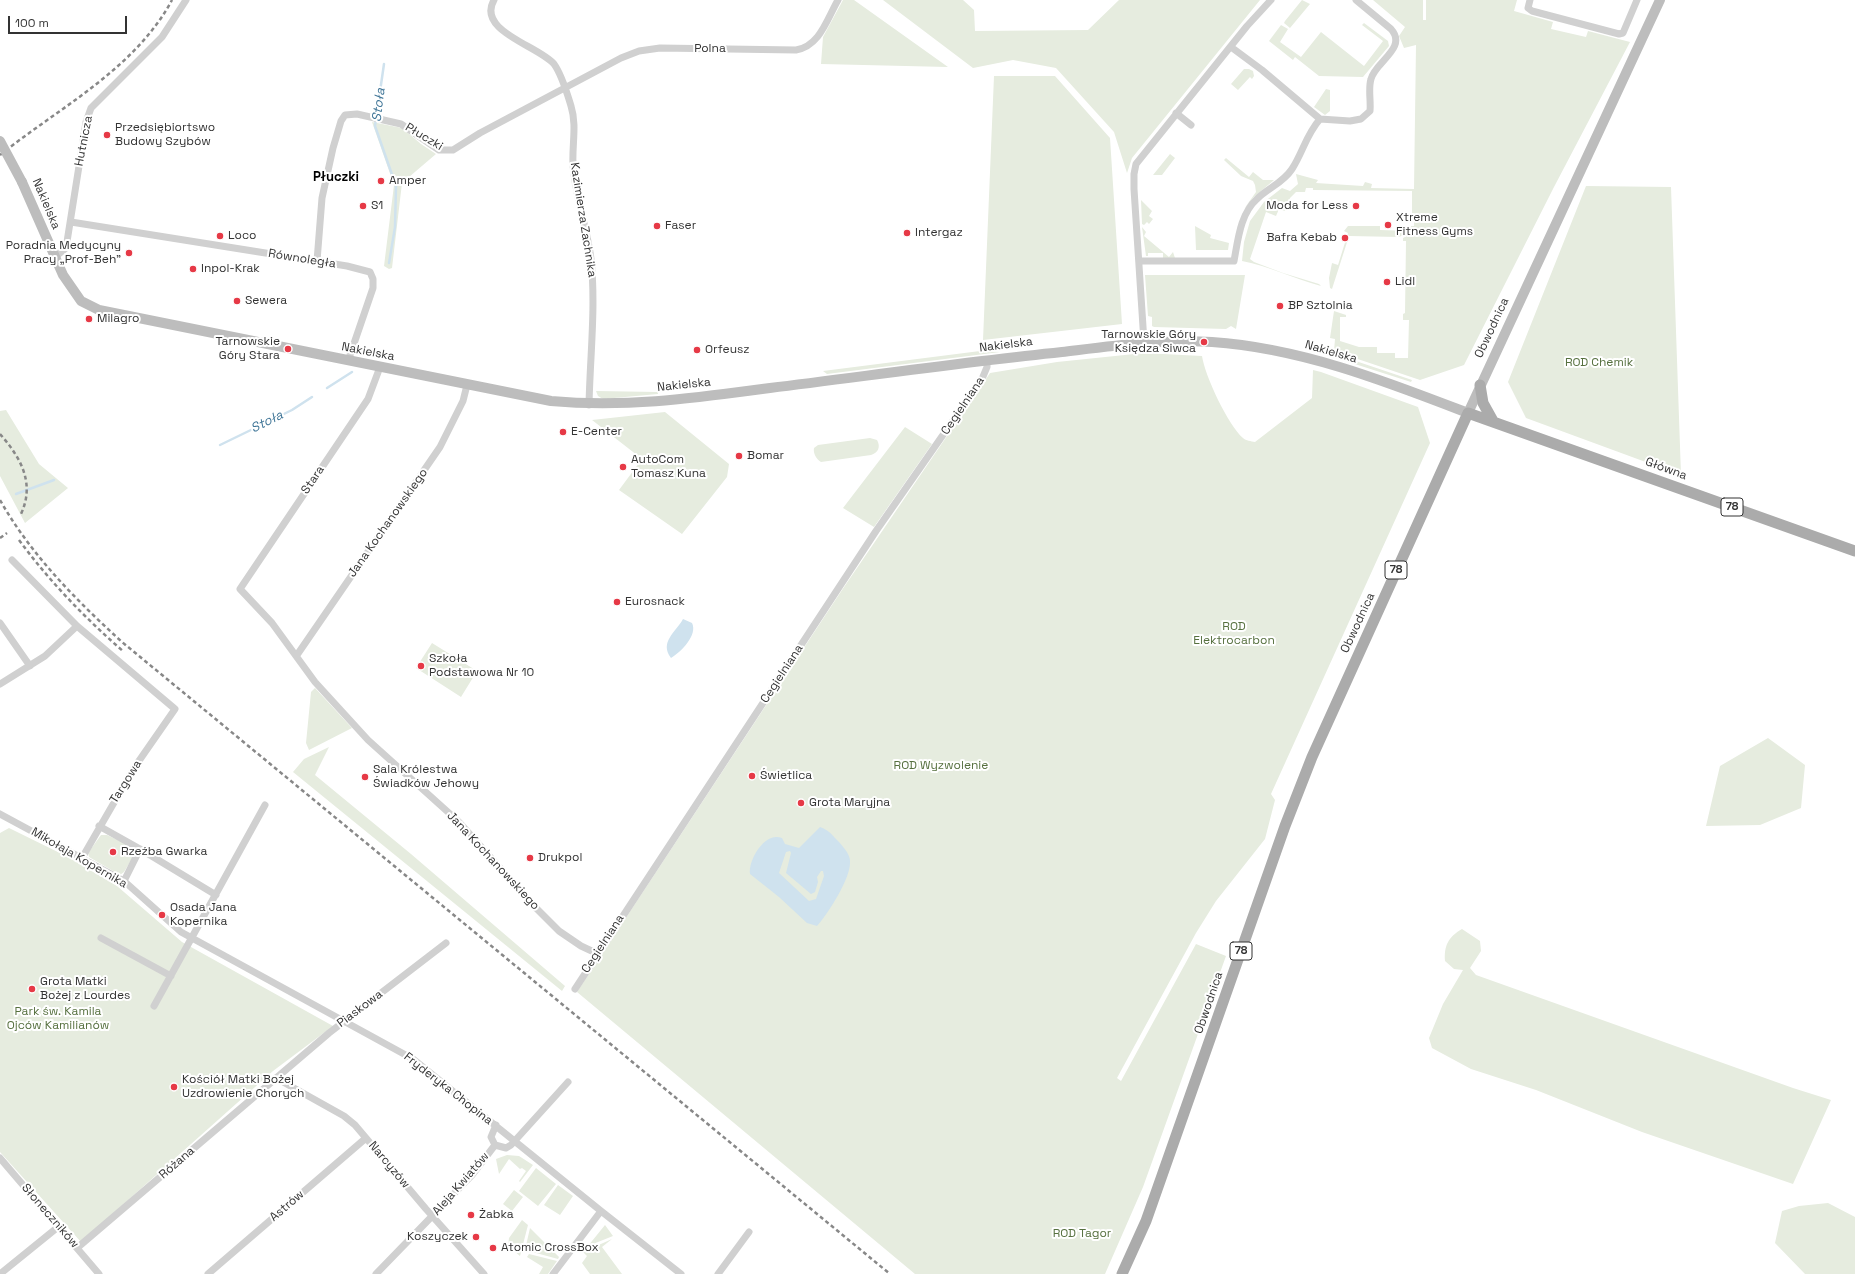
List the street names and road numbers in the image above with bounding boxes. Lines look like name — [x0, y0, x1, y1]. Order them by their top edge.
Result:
street label: Polna — [694, 42, 726, 56]
street label: Hutnicza — [72, 115, 96, 167]
street label: Płuczki — [403, 120, 445, 154]
street label: Kazimierza Zachnika — [567, 161, 599, 279]
street label: Nakielska — [29, 176, 63, 232]
street label: Równoległa — [267, 247, 337, 271]
street label: Obwodnica — [1472, 296, 1512, 360]
street label: Nakielska — [978, 335, 1034, 355]
street label: Nakielska — [1303, 338, 1359, 366]
street label: Nakielska — [340, 340, 396, 364]
street label: Cegielniana — [938, 374, 988, 438]
street label: Nakielska — [656, 375, 712, 395]
street label: Główna — [1643, 455, 1689, 483]
street label: Stara — [298, 463, 328, 497]
street label: Jana Kochanowskiego — [345, 466, 431, 580]
road number: 78 — [1721, 498, 1743, 516]
road number: 78 — [1385, 561, 1407, 579]
street label: Obwodnica — [1338, 591, 1378, 655]
street label: Cegielniana — [758, 642, 806, 706]
street label: Targowa — [107, 758, 145, 806]
street label: Jana Kochanowskiego — [444, 809, 542, 913]
street label: Mikołaja Kopernika — [28, 825, 130, 891]
street label: Cegielniana — [579, 912, 627, 976]
road number: 78 — [1230, 942, 1252, 960]
street label: Obwodnica — [1192, 970, 1226, 1036]
street label: Piaskowa — [334, 987, 386, 1031]
street label: Fryderyka Chopina — [401, 1050, 495, 1128]
street label: Narcyzów — [365, 1139, 413, 1191]
street label: Różana — [156, 1144, 198, 1182]
street label: Aleja Kwiatów — [430, 1149, 492, 1219]
street label: Słoneczników — [18, 1181, 82, 1251]
street label: Astrów — [267, 1187, 307, 1225]

